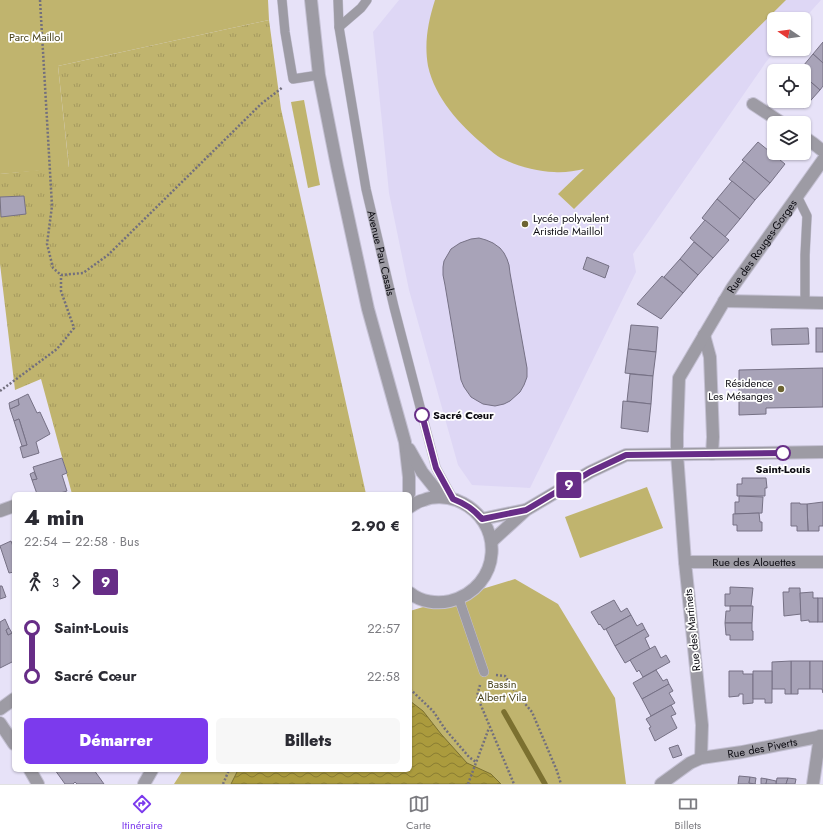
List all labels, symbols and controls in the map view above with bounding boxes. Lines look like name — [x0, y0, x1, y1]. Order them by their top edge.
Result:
north arrow — [767, 12, 811, 56]
map controls — [767, 12, 811, 160]
park label: Parc Maillol — [9, 29, 63, 45]
button: locate — [767, 64, 811, 108]
button: layers — [767, 116, 811, 160]
street label: Rue des Rouges-Gorges — [723, 195, 801, 296]
street label: Avenue Pau Casals — [363, 209, 399, 298]
place label: Lycée polyvalent Aristide Maillol — [533, 210, 609, 239]
marker: Lycée polyvalent Aristide Maillol — [520, 219, 530, 229]
place label: Résidence Les Mésanges — [708, 375, 774, 404]
marker: Résidence Les Mésanges — [776, 384, 786, 394]
marker: Sacré Cœur — [414, 407, 430, 423]
place label: Sacré Cœur — [433, 407, 494, 423]
marker: Saint-Louis — [775, 445, 791, 461]
place label: Saint-Louis — [756, 461, 810, 477]
line badge: 9 — [556, 472, 582, 498]
text: 9 — [564, 475, 574, 495]
text: 4 min — [24, 501, 84, 533]
text: 2.90 € — [351, 515, 400, 537]
text: 22:54 – 22:58 · Bus — [24, 532, 139, 551]
street label: Rue des Alouettes — [712, 554, 796, 570]
icon: walk — [24, 571, 46, 593]
icon: forward — [65, 571, 87, 593]
text: 9 — [101, 572, 110, 592]
text: 3 — [52, 573, 59, 592]
street label: Rue des Martinets — [680, 588, 704, 672]
text: Saint-Louis — [54, 617, 129, 639]
text: 22:57 — [367, 619, 400, 638]
text: Sacré Cœur — [54, 665, 137, 687]
text: 22:58 — [367, 667, 400, 686]
park label: Bassin Albert Vila — [477, 676, 527, 705]
button: Démarrer — [24, 718, 208, 764]
button: Billets — [216, 718, 400, 764]
street label: Rue des Piverts — [726, 733, 799, 762]
tab: Itinéraire — [122, 793, 163, 833]
tab: Carte — [406, 793, 431, 833]
tab: Billets — [674, 793, 701, 833]

